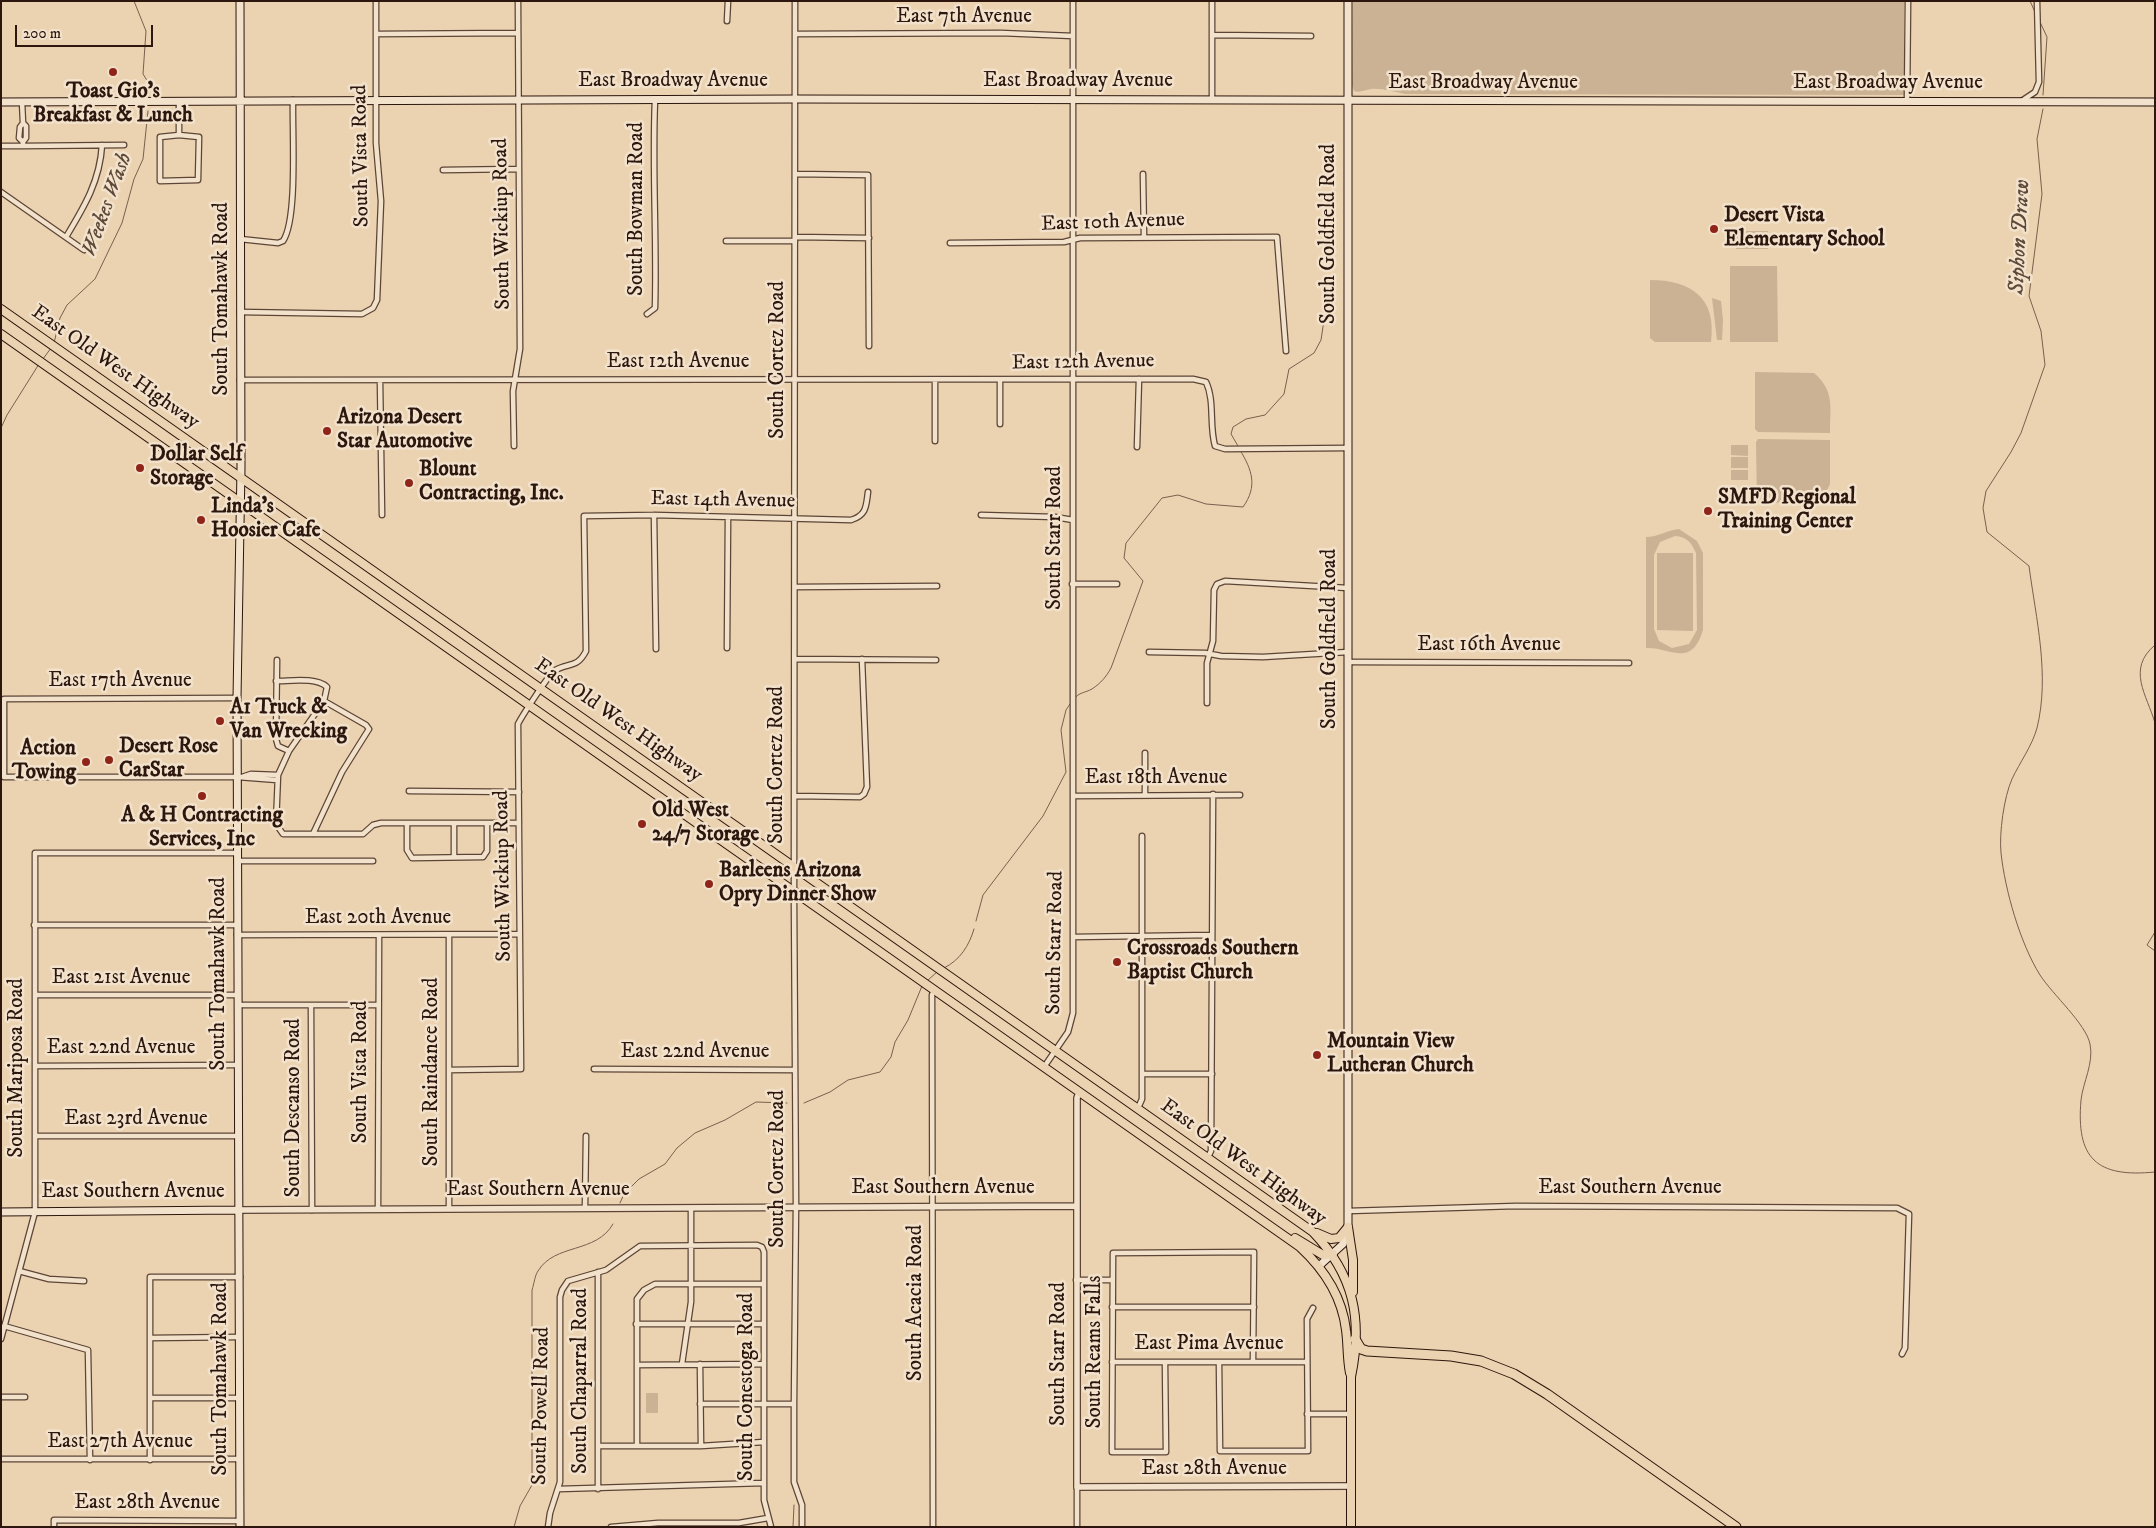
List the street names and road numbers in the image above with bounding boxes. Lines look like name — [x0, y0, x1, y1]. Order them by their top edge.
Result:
street label: East 7th Avenue — [896, 5, 1032, 31]
street label: East Broadway Avenue — [578, 69, 768, 95]
street label: East Broadway Avenue — [983, 69, 1173, 95]
street label: East Broadway Avenue — [1388, 71, 1578, 97]
street label: East Broadway Avenue — [1793, 71, 1983, 97]
street label: South Vista Road — [348, 84, 376, 228]
street label: South Bowman Road — [625, 122, 651, 296]
street label: South Wickiup Road — [489, 138, 517, 310]
street label: South Goldfield Road — [1317, 144, 1343, 324]
street label: South Tomahawk Road — [210, 202, 236, 396]
street label: East 10th Avenue — [1041, 208, 1185, 238]
street label: South Cortez Road — [766, 281, 792, 439]
street label: East Old West Highway — [26, 300, 204, 436]
street label: East 12th Avenue — [1011, 349, 1155, 377]
street label: East 12th Avenue — [607, 350, 749, 376]
street label: South Starr Road — [1043, 466, 1069, 610]
street label: East 14th Avenue — [650, 487, 796, 515]
street label: South Goldfield Road — [1318, 549, 1344, 729]
street label: East 16th Avenue — [1417, 633, 1561, 659]
street label: East Old West Highway — [529, 653, 707, 789]
street label: East 17th Avenue — [48, 669, 192, 695]
street label: South Cortez Road — [765, 686, 791, 844]
street label: East 18th Avenue — [1084, 766, 1228, 792]
street label: South Wickiup Road — [490, 790, 518, 962]
street label: South Starr Road — [1042, 871, 1070, 1015]
street label: South Tomahawk Road — [207, 877, 233, 1071]
street label: East 20th Avenue — [305, 906, 451, 932]
street label: East 21st Avenue — [52, 966, 190, 992]
street label: South Mariposa Road — [5, 978, 31, 1158]
street label: South Raindance Road — [420, 978, 446, 1166]
street label: South Vista Road — [349, 1001, 375, 1143]
street label: South Descanso Road — [282, 1018, 308, 1198]
street label: East 22nd Avenue — [46, 1036, 196, 1062]
street label: East 22nd Avenue — [620, 1040, 770, 1066]
street label: South Cortez Road — [766, 1090, 792, 1248]
street label: East Old West Highway — [1155, 1094, 1331, 1232]
street label: East 23rd Avenue — [64, 1107, 208, 1133]
street label: East Southern Avenue — [851, 1176, 1035, 1202]
street label: East Southern Avenue — [1538, 1176, 1722, 1202]
street label: East Southern Avenue — [446, 1178, 630, 1204]
street label: East Southern Avenue — [41, 1180, 225, 1206]
street label: South Acacia Road — [904, 1225, 930, 1381]
street label: South Reams Falls — [1083, 1275, 1109, 1429]
street label: South Tomahawk Road — [209, 1282, 235, 1476]
street label: South Starr Road — [1047, 1282, 1073, 1426]
street label: South Chaparral Road — [569, 1288, 595, 1474]
street label: South Conestoga Road — [735, 1293, 761, 1481]
street label: South Powell Road — [528, 1327, 556, 1485]
street label: East Pima Avenue — [1134, 1332, 1284, 1358]
street label: East 27th Avenue — [47, 1430, 193, 1456]
street label: East 28th Avenue — [1141, 1457, 1287, 1483]
street label: East 28th Avenue — [74, 1491, 220, 1517]

